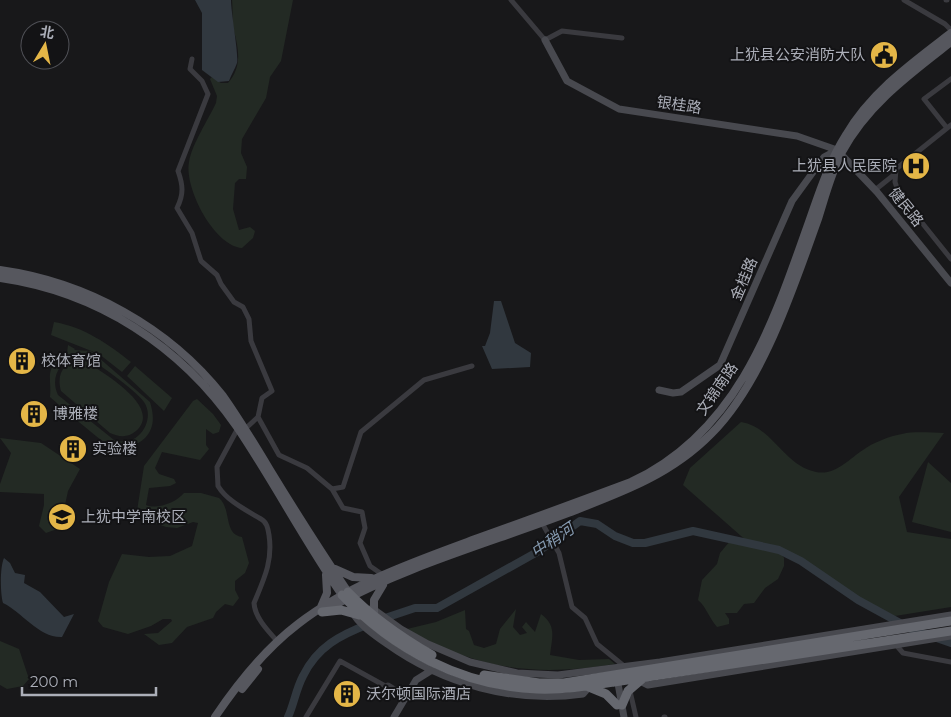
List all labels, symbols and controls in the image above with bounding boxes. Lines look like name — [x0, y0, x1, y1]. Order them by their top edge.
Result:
north arrow — [20, 20, 70, 70]
text: 北 — [39, 22, 56, 42]
public building icon: 上犹县公安消防大队 — [869, 40, 899, 70]
place label: 上犹县公安消防大队 — [730, 45, 865, 64]
street label: 银桂路 — [655, 92, 703, 117]
hospital icon: 上犹县人民医院 — [901, 151, 931, 181]
place label: 上犹县人民医院 — [792, 156, 897, 175]
street label: 健民路 — [885, 183, 928, 230]
street label: 金桂路 — [726, 254, 761, 303]
building icon: 校体育馆 — [7, 346, 37, 376]
place label: 校体育馆 — [41, 351, 101, 370]
street label: 文锦南路 — [692, 359, 742, 419]
building icon: 博雅楼 — [19, 399, 49, 429]
place label: 博雅楼 — [53, 404, 98, 423]
building icon: 实验楼 — [58, 434, 88, 464]
place label: 实验楼 — [92, 439, 137, 458]
school or university icon: 上犹中学南校区 — [47, 502, 77, 532]
place label: 上犹中学南校区 — [81, 507, 186, 526]
water label: 中稍河 — [527, 517, 580, 562]
scale bar — [22, 664, 156, 696]
text: 200 m — [30, 672, 78, 691]
building icon: 沃尔顿国际酒店 — [332, 679, 362, 709]
place label: 沃尔顿国际酒店 — [366, 684, 471, 703]

